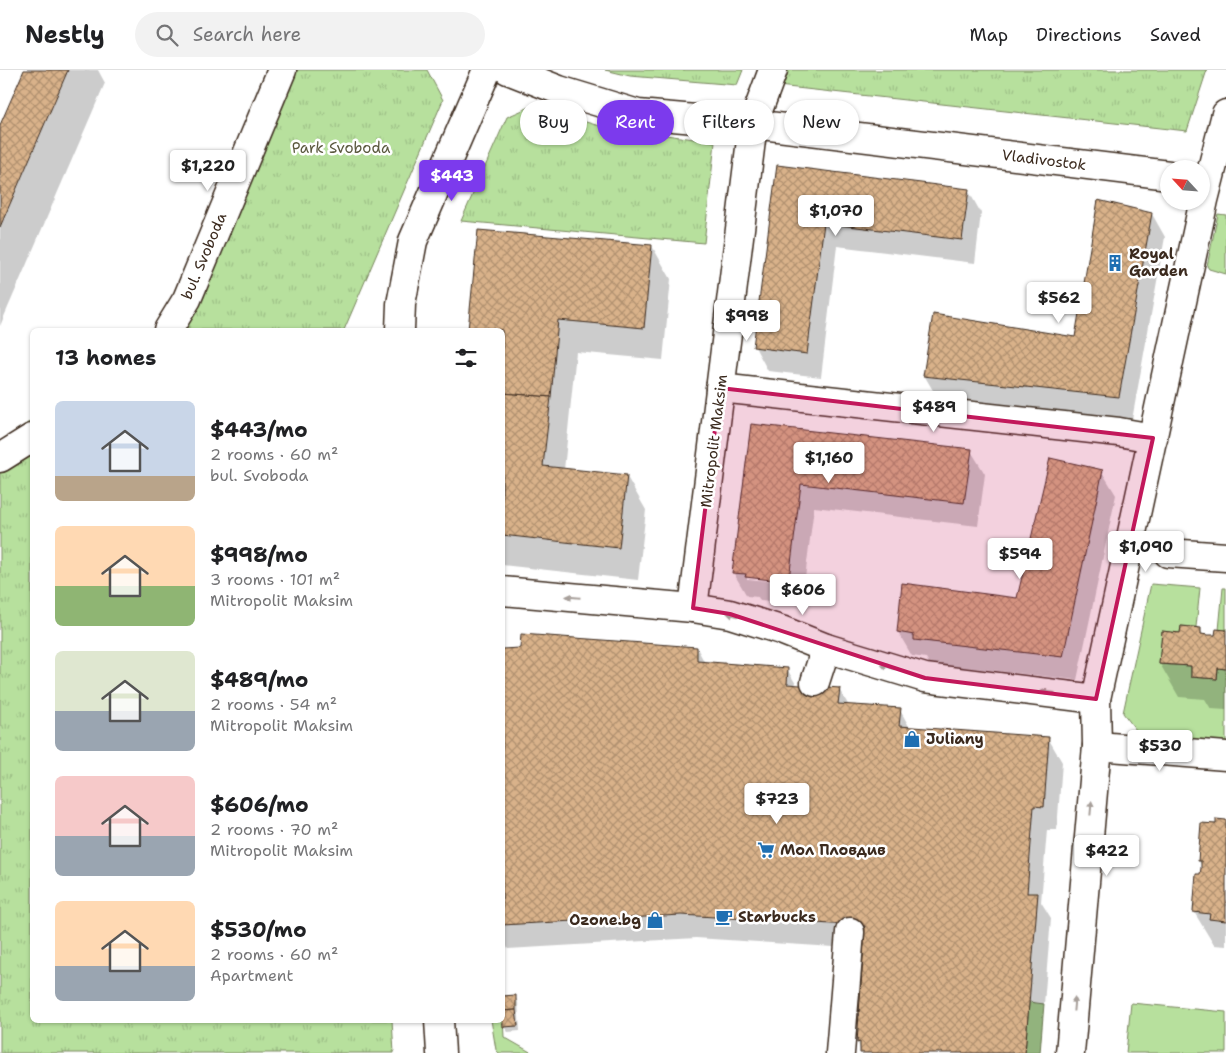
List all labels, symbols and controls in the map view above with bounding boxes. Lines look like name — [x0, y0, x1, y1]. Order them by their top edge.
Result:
search box — [135, 12, 485, 57]
text: Nestly — [25, 19, 105, 51]
icon: search — [153, 21, 181, 49]
text: Search here — [193, 22, 301, 47]
text: Map — [970, 23, 1008, 47]
text: Directions — [1036, 23, 1122, 47]
text: Saved — [1150, 23, 1201, 47]
chip: Buy — [520, 100, 587, 145]
chip: Rent — [597, 100, 674, 145]
chip: Filters — [684, 100, 774, 145]
chip: New — [784, 100, 859, 145]
park label: Park Svoboda — [292, 138, 391, 158]
street label: Vladivostok — [1001, 145, 1087, 175]
pin: $1,220 — [167, 150, 249, 192]
text: $1,220 — [181, 155, 235, 176]
pin: $443 — [422, 160, 482, 202]
north arrow — [1160, 160, 1210, 210]
map controls — [1160, 160, 1210, 210]
text: $443 — [430, 165, 474, 186]
pin: $1,070 — [795, 194, 877, 237]
text: $1,070 — [809, 200, 863, 221]
street label: bul. Svoboda — [177, 209, 232, 302]
place label: Royal Garden — [1129, 244, 1188, 281]
building icon: Royal Garden — [1105, 253, 1125, 273]
pin: $562 — [1029, 282, 1089, 324]
text: $562 — [1038, 287, 1080, 308]
pin: $998 — [717, 300, 777, 342]
text: $998 — [725, 305, 769, 326]
text: 13 homes — [55, 344, 156, 372]
icon: filters — [452, 344, 480, 372]
street label: Mitropolit Maksim — [696, 373, 732, 509]
pin: $489 — [904, 390, 964, 433]
text: $489 — [912, 396, 956, 417]
text: $443/mo — [210, 416, 308, 444]
icon: home — [95, 421, 155, 481]
pin: $1,160 — [788, 442, 870, 484]
text: 2 rooms · 60 m² — [210, 444, 338, 465]
text: $1,160 — [804, 447, 854, 468]
text: bul. Svoboda — [210, 465, 309, 486]
pin: $1,090 — [1105, 530, 1187, 573]
text: $1,090 — [1119, 536, 1173, 557]
pin: $594 — [990, 538, 1050, 580]
text: $998/mo — [210, 541, 308, 569]
text: $594 — [999, 543, 1041, 564]
icon: home — [95, 546, 155, 606]
text: 3 rooms · 101 m² — [210, 569, 340, 590]
pin: $606 — [773, 574, 833, 616]
text: $606 — [781, 579, 825, 600]
text: Mitropolit Maksim — [210, 590, 353, 611]
one-way arrow — [564, 593, 580, 601]
one-way arrow — [726, 611, 741, 619]
one-way arrow — [880, 662, 895, 670]
text: $489/mo — [210, 666, 309, 694]
icon: home — [95, 671, 155, 731]
one-way arrow — [1040, 688, 1056, 696]
text: 2 rooms · 54 m² — [210, 694, 337, 715]
text: Mitropolit Maksim — [210, 715, 353, 736]
shop icon: Juliany — [902, 729, 922, 749]
place label: Juliany — [926, 729, 984, 749]
pin: $530 — [1130, 730, 1190, 772]
text: $530 — [1138, 735, 1182, 756]
pin: $723 — [747, 782, 807, 825]
text: $723 — [755, 788, 799, 809]
text: $606/mo — [210, 791, 309, 819]
icon: home — [95, 796, 155, 856]
one-way arrow — [1087, 799, 1095, 815]
text: 2 rooms · 70 m² — [210, 819, 338, 840]
pin: $422 — [1077, 834, 1137, 877]
text: Mitropolit Maksim — [210, 840, 353, 861]
supermarket icon: Мол Пловдив — [756, 840, 776, 860]
place label: Мол Пловдив — [780, 840, 886, 860]
text: $422 — [1085, 840, 1129, 861]
cafe icon: Starbucks — [714, 907, 734, 927]
place label: Starbucks — [738, 907, 816, 927]
place label: Ozone.bg — [569, 910, 641, 930]
shop icon: Ozone.bg — [645, 910, 665, 930]
text: $530/mo — [210, 916, 307, 944]
icon: home — [95, 921, 155, 981]
text: 2 rooms · 60 m² — [210, 944, 338, 965]
text: Apartment — [210, 965, 293, 986]
one-way arrow — [1070, 996, 1078, 1012]

